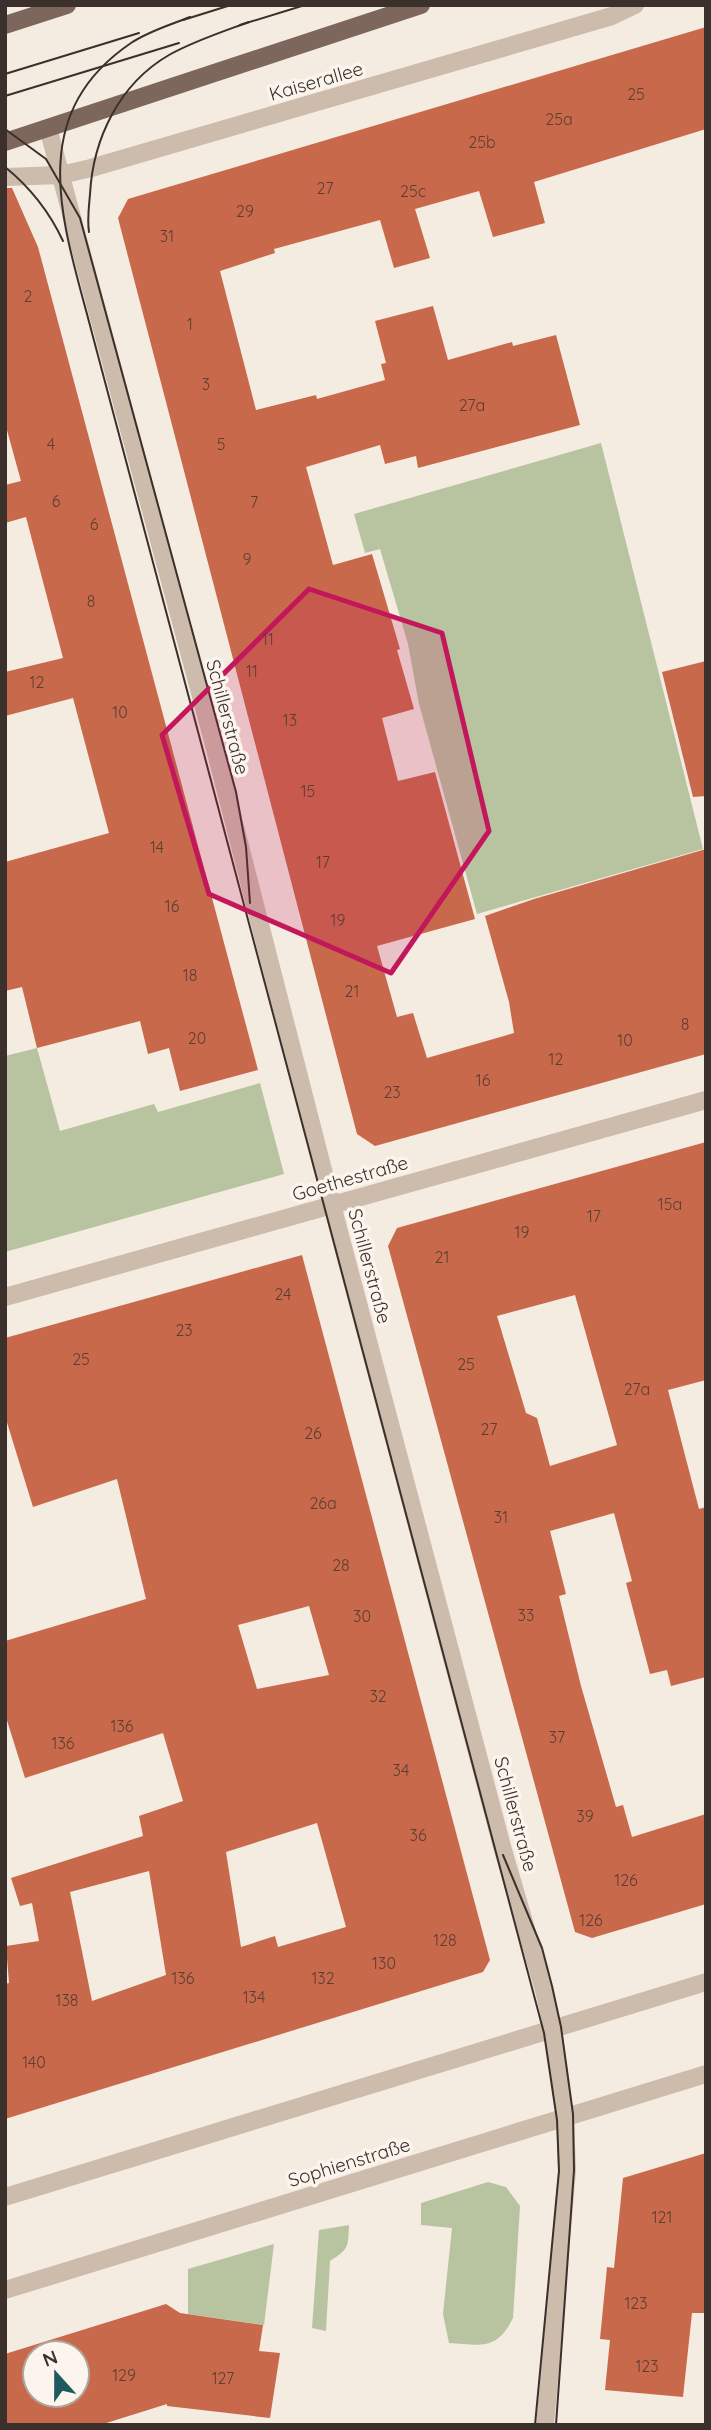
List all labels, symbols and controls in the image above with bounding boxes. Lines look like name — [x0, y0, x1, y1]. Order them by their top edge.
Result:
street label: Kaiserallee — [266, 56, 366, 106]
house number: 25 — [627, 84, 645, 104]
house number: 25a — [545, 109, 573, 129]
house number: 25b — [468, 132, 496, 152]
house number: 27 — [317, 178, 333, 198]
house number: 25c — [400, 181, 426, 201]
house number: 29 — [236, 201, 254, 221]
house number: 31 — [160, 226, 174, 246]
house number: 2 — [24, 286, 33, 306]
house number: 1 — [187, 314, 193, 334]
house number: 3 — [202, 374, 210, 394]
house number: 27a — [459, 395, 485, 415]
house number: 4 — [47, 434, 55, 454]
house number: 5 — [217, 434, 225, 454]
house number: 6 — [52, 491, 61, 511]
house number: 7 — [250, 492, 258, 512]
house number: 6 — [90, 514, 99, 534]
house number: 9 — [243, 549, 252, 569]
house number: 8 — [87, 591, 95, 611]
house number: 11 — [262, 629, 274, 649]
street label: Schillerstraße — [201, 657, 255, 777]
house number: 11 — [246, 661, 258, 681]
house number: 12 — [30, 672, 45, 692]
house number: 10 — [112, 702, 128, 722]
house number: 13 — [283, 710, 297, 730]
house number: 15 — [301, 781, 315, 801]
house number: 14 — [150, 837, 164, 857]
house number: 17 — [316, 852, 330, 872]
house number: 16 — [165, 896, 180, 916]
house number: 19 — [331, 910, 345, 930]
house number: 18 — [183, 965, 197, 985]
house number: 21 — [345, 981, 359, 1001]
house number: 8 — [681, 1014, 689, 1034]
house number: 20 — [188, 1028, 206, 1048]
house number: 10 — [617, 1030, 633, 1050]
house number: 12 — [549, 1049, 564, 1069]
house number: 16 — [476, 1070, 491, 1090]
house number: 23 — [383, 1082, 401, 1102]
street label: Goethestraße — [289, 1150, 411, 1206]
house number: 15a — [658, 1194, 682, 1214]
street label: Schillerstraße — [343, 1206, 397, 1326]
house number: 17 — [587, 1206, 601, 1226]
house number: 19 — [515, 1222, 529, 1242]
house number: 21 — [435, 1247, 449, 1267]
house number: 24 — [274, 1284, 292, 1304]
house number: 23 — [175, 1320, 193, 1340]
house number: 25 — [72, 1349, 90, 1369]
house number: 25 — [457, 1354, 475, 1374]
house number: 27a — [624, 1379, 650, 1399]
house number: 27 — [481, 1419, 497, 1439]
house number: 26 — [304, 1423, 322, 1443]
house number: 26a — [309, 1493, 337, 1513]
house number: 31 — [494, 1507, 508, 1527]
house number: 28 — [332, 1555, 350, 1575]
house number: 33 — [518, 1605, 534, 1625]
house number: 30 — [353, 1606, 371, 1626]
house number: 32 — [369, 1686, 387, 1706]
house number: 136 — [111, 1716, 134, 1736]
house number: 37 — [549, 1727, 565, 1747]
house number: 136 — [52, 1733, 75, 1753]
street label: Schillerstraße — [489, 1754, 543, 1874]
house number: 34 — [393, 1760, 409, 1780]
house number: 39 — [576, 1806, 594, 1826]
house number: 36 — [410, 1825, 427, 1845]
house number: 126 — [614, 1870, 638, 1890]
house number: 126 — [579, 1910, 603, 1930]
house number: 128 — [433, 1930, 457, 1950]
house number: 130 — [372, 1953, 396, 1973]
house number: 136 — [172, 1968, 195, 1988]
house number: 132 — [311, 1968, 335, 1988]
house number: 134 — [243, 1987, 265, 2007]
house number: 138 — [56, 1990, 78, 2010]
house number: 140 — [22, 2052, 46, 2072]
street label: Sophienstraße — [285, 2132, 413, 2192]
house number: 121 — [652, 2207, 672, 2227]
house number: 123 — [624, 2293, 648, 2313]
north arrow — [21, 2339, 91, 2409]
text: N — [39, 2344, 61, 2372]
house number: 123 — [635, 2356, 659, 2376]
house number: 129 — [112, 2365, 136, 2385]
house number: 127 — [212, 2368, 234, 2388]

